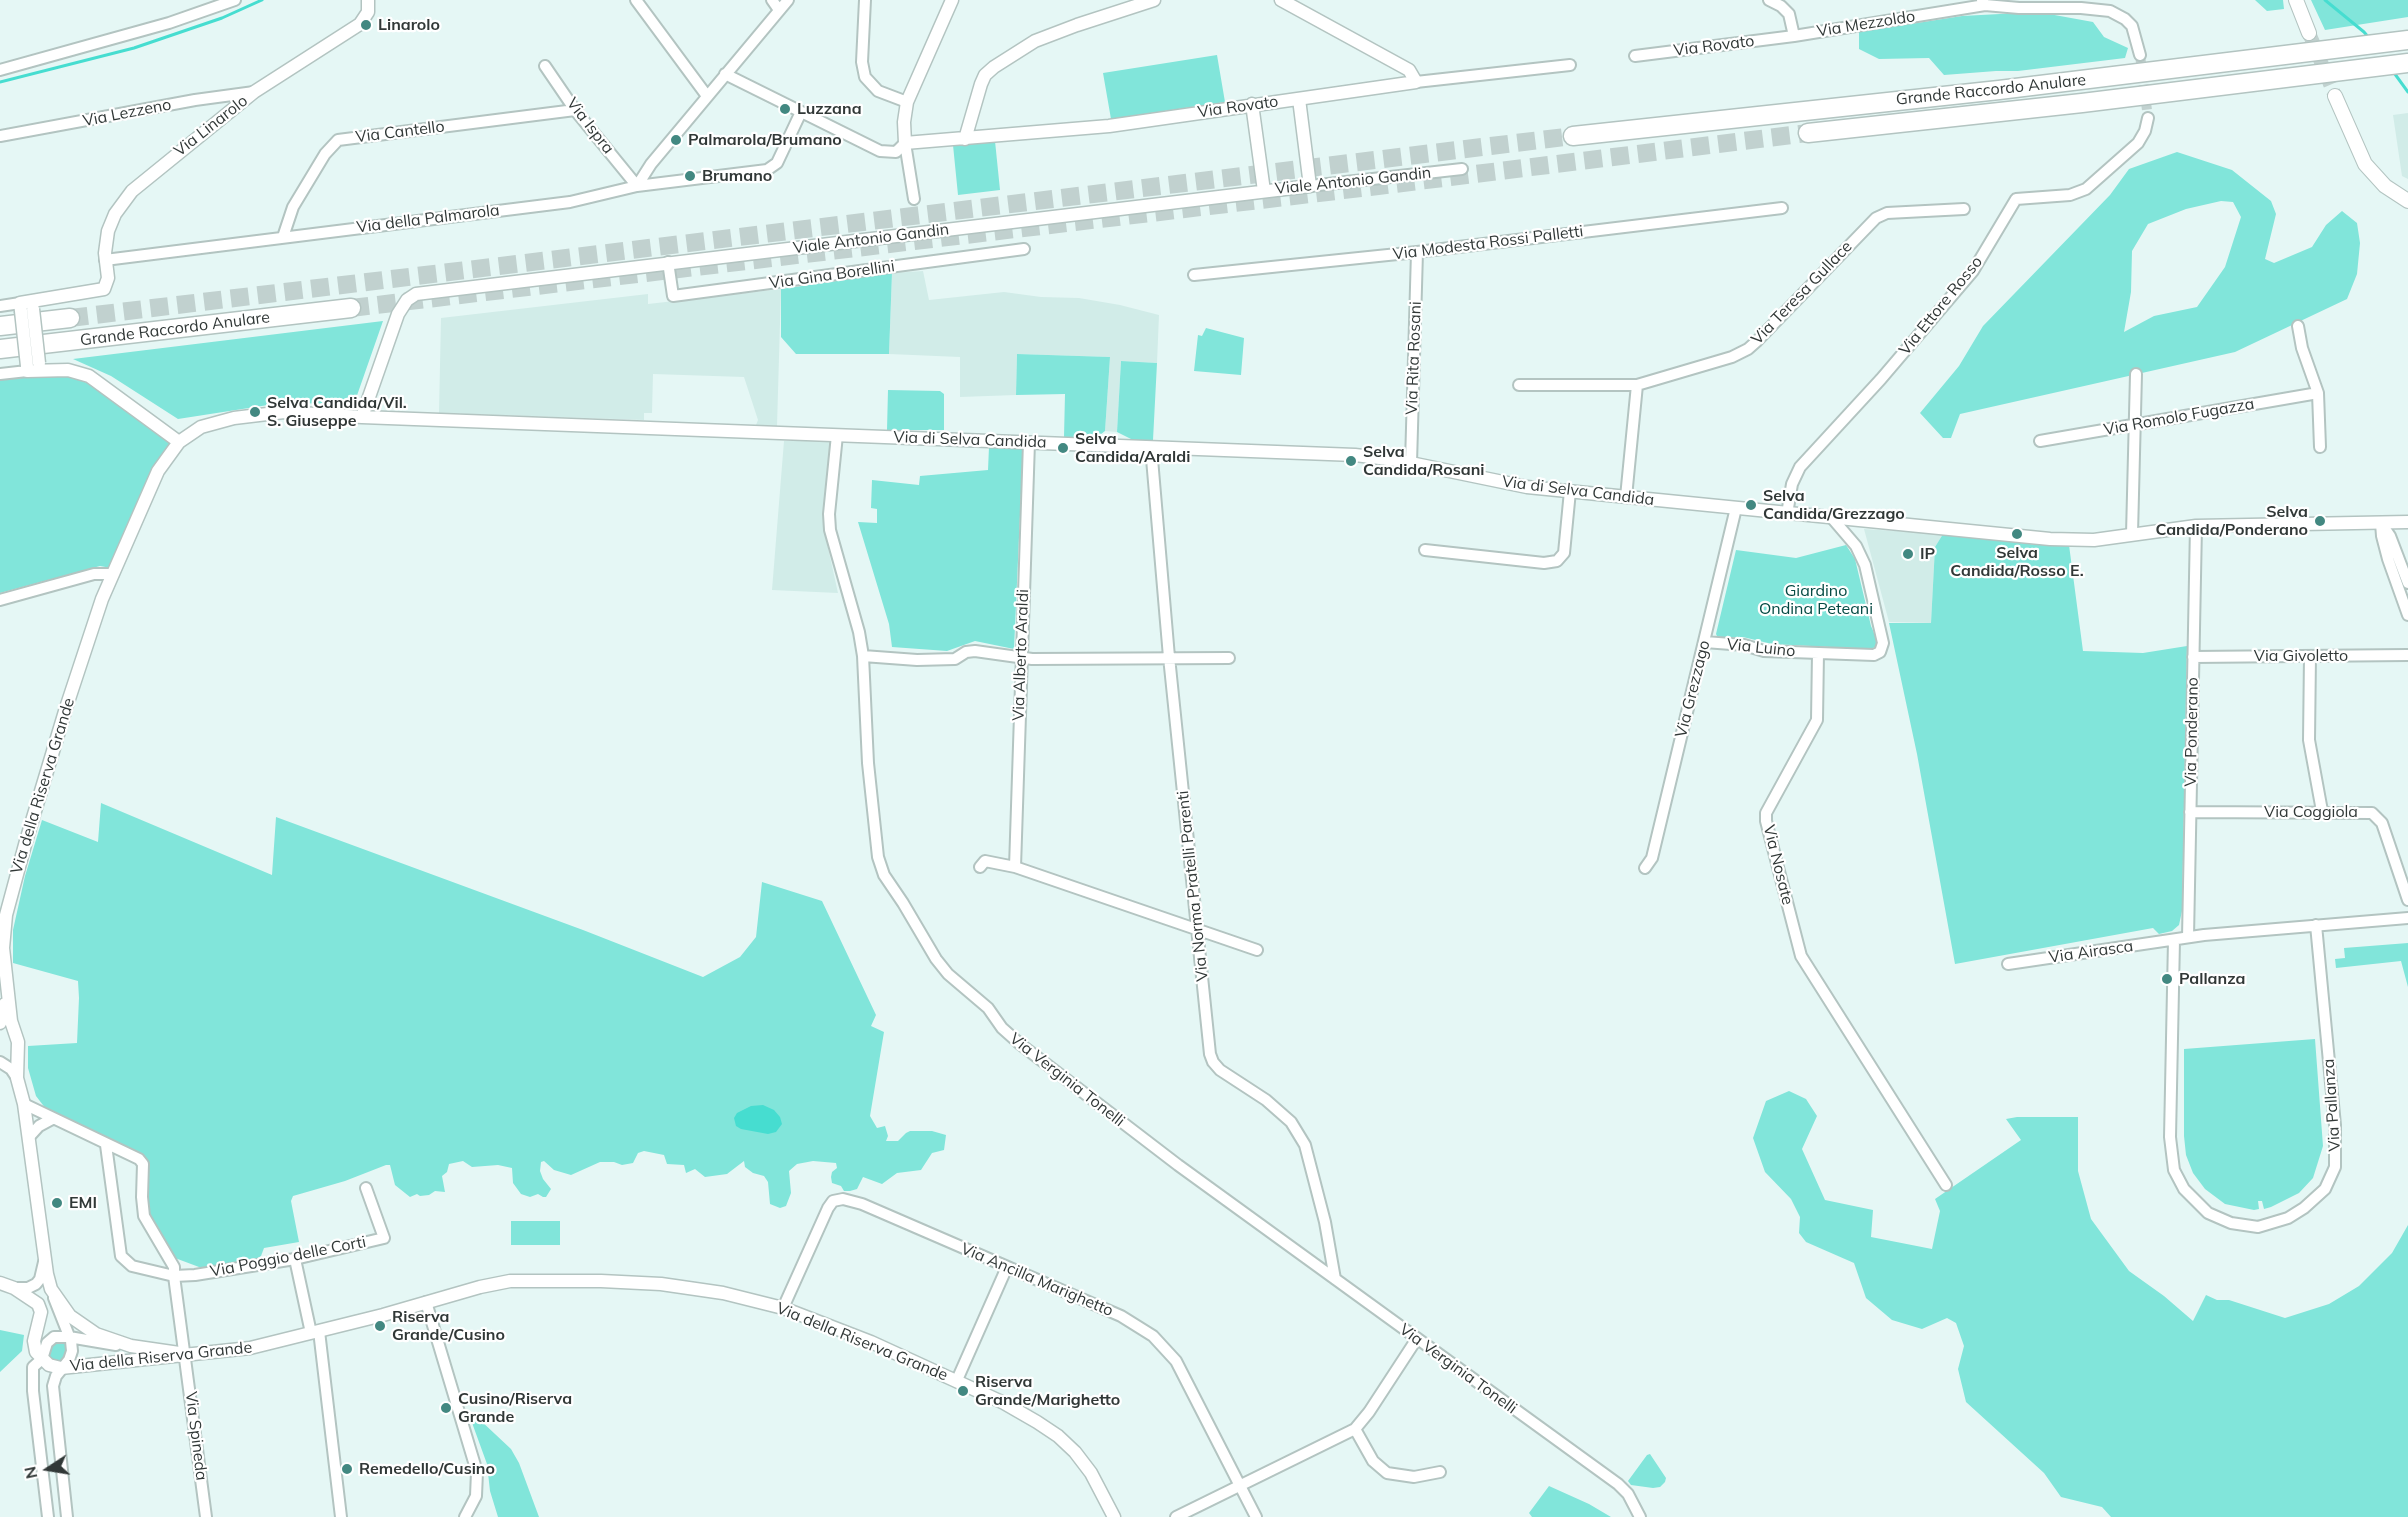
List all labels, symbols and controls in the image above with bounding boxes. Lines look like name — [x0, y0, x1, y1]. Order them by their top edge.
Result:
street label: Via Mezzoldo — [1815, 7, 1917, 41]
place label: Linarolo — [378, 15, 440, 35]
marker: Linarolo — [359, 18, 373, 32]
street label: Via Rovato — [1673, 32, 1755, 60]
street label: Grande Raccordo Anulare — [1895, 70, 2087, 110]
street label: Via Linarolo — [170, 91, 252, 161]
street label: Via Rovato — [1196, 92, 1280, 122]
street label: Via Ispra — [562, 94, 618, 158]
street label: Via Lezzeno — [81, 95, 173, 131]
place label: Luzzana — [797, 99, 862, 119]
marker: Luzzana — [778, 102, 792, 116]
street label: Via Cantello — [354, 117, 446, 147]
place label: Palmarola/Brumano — [688, 130, 842, 150]
marker: Palmarola/Brumano — [669, 133, 683, 147]
street label: Viale Antonio Gandin — [1274, 163, 1432, 199]
place label: Brumano — [702, 166, 772, 186]
marker: Brumano — [683, 169, 697, 183]
street label: Via della Palmarola — [355, 201, 501, 237]
street label: Viale Antonio Gandin — [792, 220, 950, 258]
street label: Via Modesta Rossi Palletti — [1392, 222, 1584, 264]
street label: Via Teresa Gullace — [1748, 237, 1856, 349]
street label: Via Ettore Rosso — [1895, 253, 1987, 359]
street label: Via Gina Borellini — [768, 257, 896, 293]
street label: Via Rita Rosani — [1402, 301, 1426, 415]
street label: Grande Raccordo Anulare — [79, 308, 271, 350]
place label: Selva Candida/Vil. S. Giuseppe — [267, 393, 407, 431]
street label: Via Romolo Fugazza — [2102, 394, 2256, 440]
marker: Selva Candida/Vil. S. Giuseppe — [248, 405, 262, 419]
street label: Via di Selva Candida — [893, 428, 1047, 452]
place label: Selva Candida/Araldi — [1075, 429, 1190, 467]
marker: Selva Candida/Araldi — [1056, 441, 1070, 455]
place label: Selva Candida/Rosani — [1363, 442, 1484, 480]
marker: Selva Candida/Rosani — [1344, 454, 1358, 468]
street label: Via di Selva Candida — [1501, 472, 1655, 510]
place label: Selva Candida/Grezzago — [1763, 486, 1905, 524]
marker: Selva Candida/Grezzago — [1744, 498, 1758, 512]
place label: Selva Candida/Ponderano — [2155, 502, 2308, 540]
marker: Selva Candida/Ponderano — [2313, 514, 2327, 528]
marker: Selva Candida/Rosso E. — [2010, 527, 2024, 541]
place label: Selva Candida/Rosso E. — [1950, 543, 2084, 581]
place label: IP — [1920, 544, 1935, 564]
marker: IP — [1901, 547, 1915, 561]
park label: Giardino Ondina Peteani — [1759, 581, 1873, 619]
street label: Via Alberto Araldi — [1009, 589, 1033, 721]
street label: Via Luino — [1726, 635, 1796, 661]
street label: Via Grezzago — [1672, 638, 1714, 740]
street label: Via Givoletto — [2254, 646, 2348, 666]
street label: Via Ponderano — [2181, 677, 2203, 787]
street label: Via della Riserva Grande — [7, 696, 79, 876]
street label: Via Norma Pratelli Parenti — [1173, 790, 1213, 982]
street label: Via Coggiola — [2264, 802, 2358, 822]
street label: Via Nosate — [1759, 823, 1797, 907]
street label: Via Airasca — [2048, 937, 2134, 967]
place label: Pallanza — [2179, 969, 2245, 989]
marker: Pallanza — [2160, 972, 2174, 986]
street label: Via Verginia Tonelli — [1006, 1029, 1128, 1131]
street label: Via Pallanza — [2319, 1058, 2345, 1152]
place label: EMI — [69, 1193, 97, 1213]
marker: EMI — [50, 1196, 64, 1210]
street label: Via Poggio delle Corti — [208, 1232, 368, 1282]
street label: Via Ancilla Marighetto — [958, 1239, 1116, 1321]
street label: Via della Riserva Grande — [774, 1299, 950, 1385]
place label: Riserva Grande/Cusino — [392, 1307, 505, 1345]
marker: Riserva Grande/Cusino — [373, 1319, 387, 1333]
street label: Via Verginia Tonelli — [1395, 1320, 1521, 1418]
street label: Via della Riserva Grande — [69, 1338, 253, 1376]
place label: Riserva Grande/Marighetto — [975, 1372, 1120, 1410]
marker: Riserva Grande/Marighetto — [956, 1384, 970, 1398]
place label: Cusino/Riserva Grande — [458, 1389, 572, 1427]
street label: Via Spineda — [181, 1390, 211, 1482]
marker: Cusino/Riserva Grande — [439, 1401, 453, 1415]
north arrow — [18, 1439, 78, 1499]
place label: Remedello/Cusino — [359, 1459, 495, 1479]
marker: Remedello/Cusino — [340, 1462, 354, 1476]
text: N — [19, 1465, 41, 1481]

